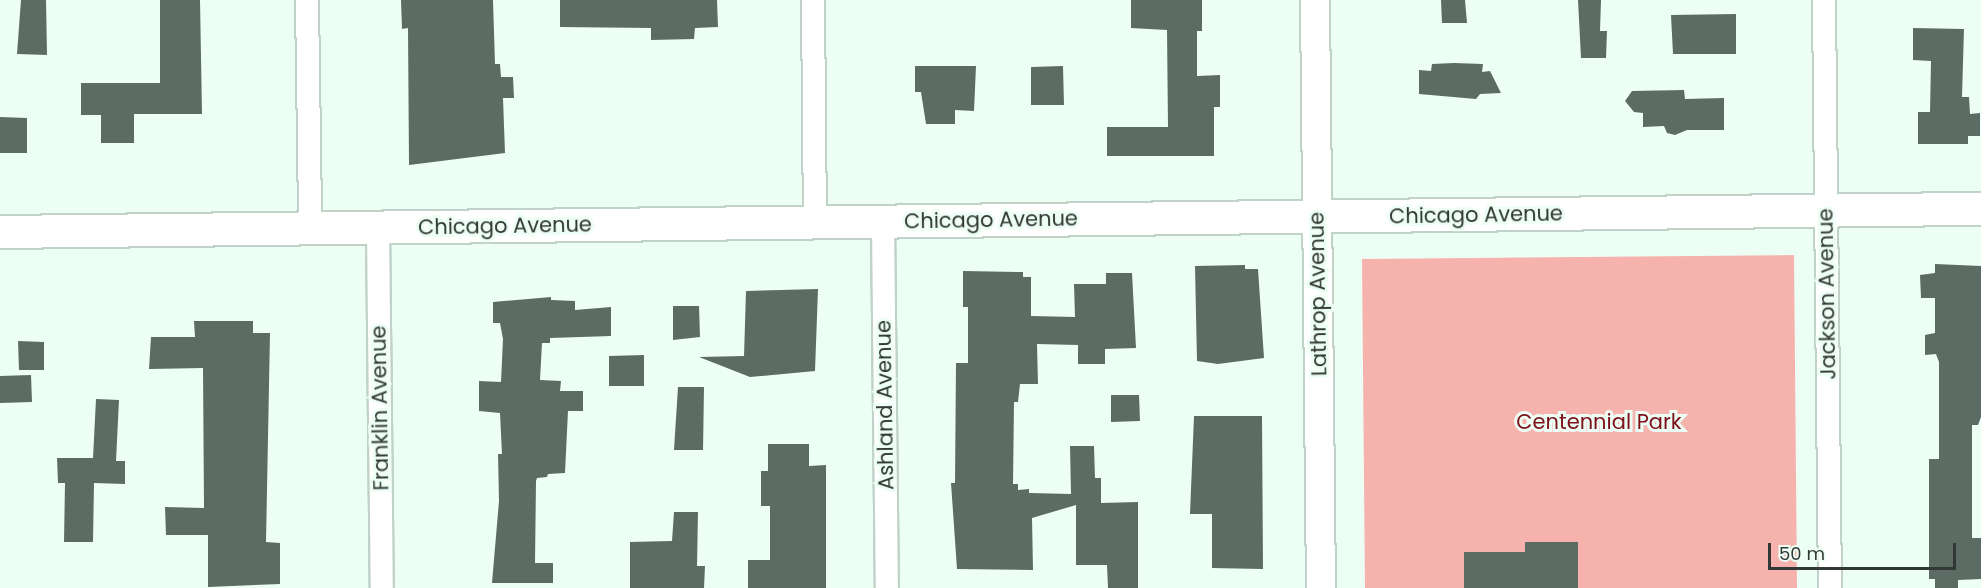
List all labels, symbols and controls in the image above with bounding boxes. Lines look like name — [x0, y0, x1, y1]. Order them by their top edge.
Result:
street label: Chicago Avenue — [1389, 201, 1563, 229]
street label: Chicago Avenue — [904, 206, 1078, 234]
street label: Jackson Avenue — [1813, 208, 1841, 380]
street label: Chicago Avenue — [418, 212, 592, 240]
street label: Lathrop Avenue — [1304, 212, 1332, 376]
street label: Ashland Avenue — [871, 320, 899, 490]
street label: Franklin Avenue — [366, 325, 394, 491]
park label: Centennial Park — [1516, 409, 1682, 435]
scale bar — [1771, 531, 1958, 569]
text: 50 m — [1779, 541, 1825, 566]

